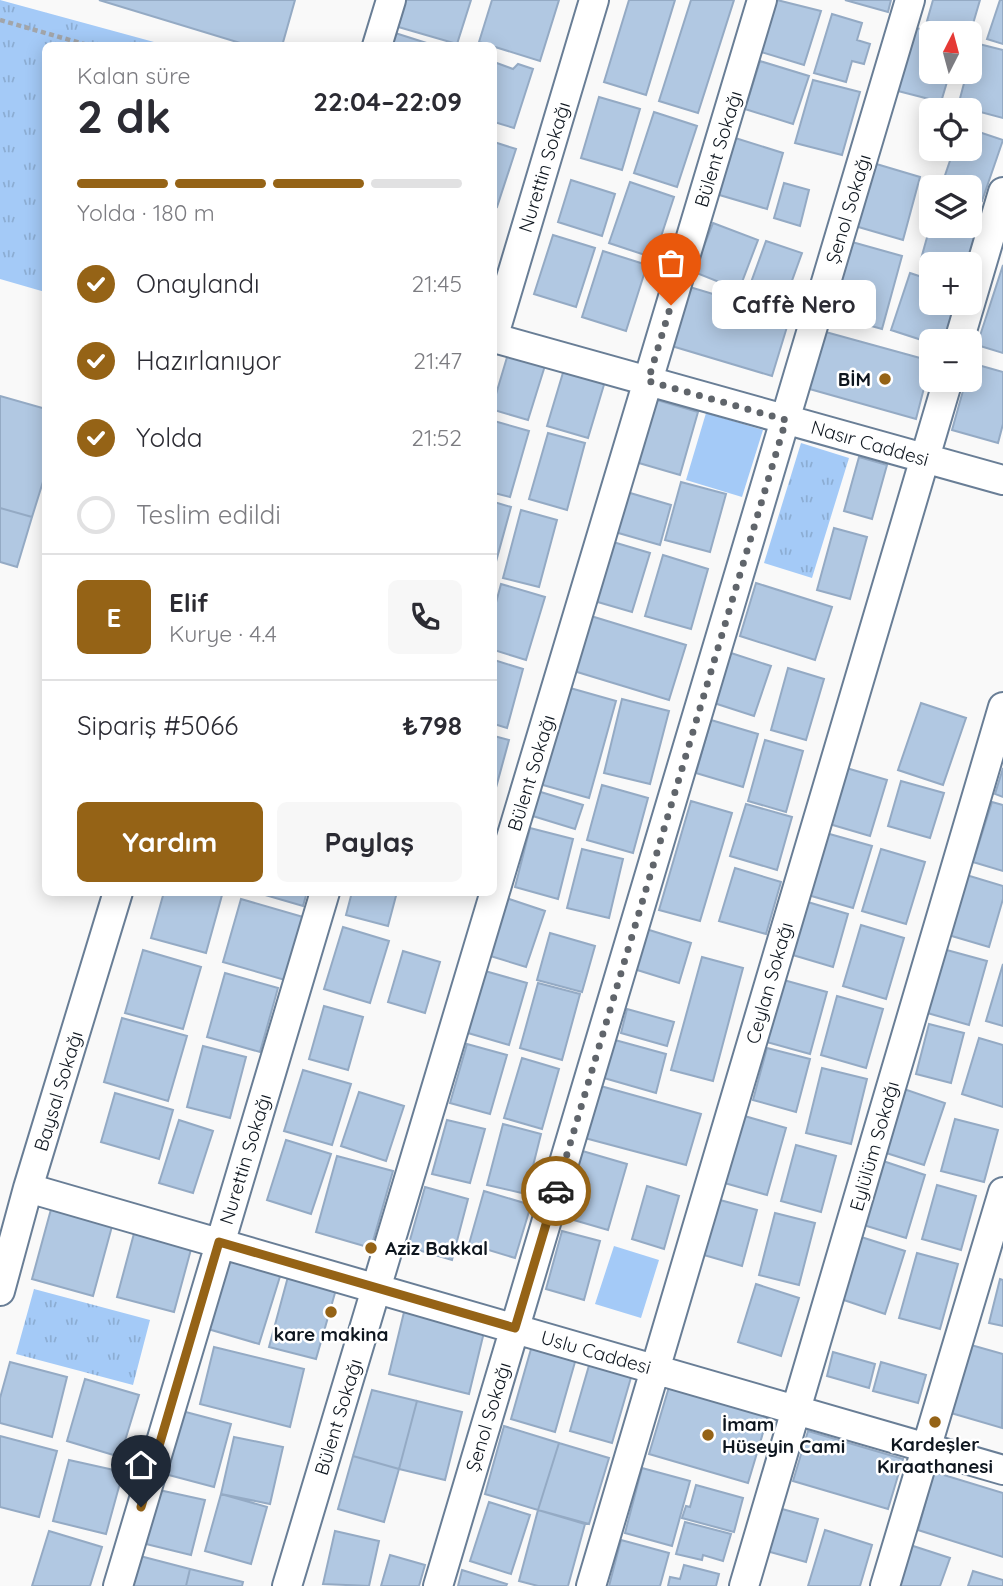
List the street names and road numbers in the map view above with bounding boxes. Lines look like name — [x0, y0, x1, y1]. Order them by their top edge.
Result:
street label: Bülent Sokağı — [689, 88, 747, 210]
street label: Nurettin Sokağı — [513, 99, 575, 235]
street label: Şenol Sokağı — [820, 151, 876, 267]
street label: Nasır Caddesi — [808, 415, 932, 471]
street label: Bülent Sokağı — [502, 712, 560, 834]
street label: Ceylan Sokağı — [740, 919, 798, 1047]
street label: Baysal Sokağı — [28, 1028, 88, 1154]
street label: Eylülüm Sokağı — [844, 1078, 904, 1214]
street label: Nurettin Sokağı — [214, 1091, 276, 1227]
street label: Uslu Caddesi — [538, 1325, 654, 1379]
street label: Bülent Sokağı — [309, 1356, 367, 1478]
street label: Şenol Sokağı — [460, 1359, 516, 1475]

